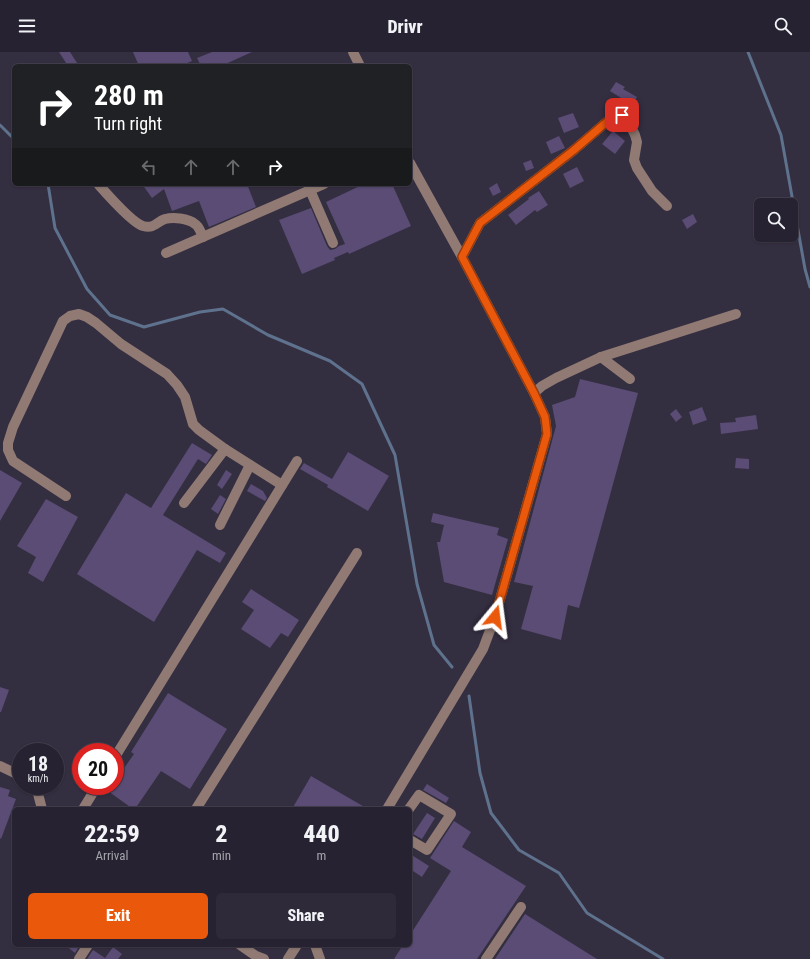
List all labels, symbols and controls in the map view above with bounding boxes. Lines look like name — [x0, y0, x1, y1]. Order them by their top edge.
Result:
icon: menu — [16, 15, 38, 37]
icon: search — [772, 15, 794, 37]
text: Drivr — [387, 16, 423, 37]
text: 280 m — [94, 79, 164, 112]
icon: right — [28, 80, 80, 132]
pin — [605, 98, 639, 132]
icon: arrive — [611, 104, 633, 126]
text: Turn right — [94, 113, 162, 134]
icon: left — [138, 156, 160, 178]
icon: ahead — [180, 156, 202, 178]
icon: ahead — [222, 156, 244, 178]
icon: right — [264, 156, 286, 178]
map controls — [754, 198, 798, 242]
button: search — [754, 198, 798, 242]
position arrow — [474, 596, 516, 638]
speed limit sign: 20 — [72, 743, 124, 795]
text: 18 — [28, 752, 48, 776]
text: km/h — [28, 773, 48, 784]
text: 22:59 — [84, 820, 140, 848]
text: 2 — [215, 820, 228, 848]
text: 440 — [303, 820, 340, 848]
text: Arrival — [95, 848, 129, 863]
text: min — [212, 848, 231, 863]
text: m — [317, 848, 326, 863]
button: Exit — [28, 893, 208, 939]
button: Share — [216, 893, 396, 939]

